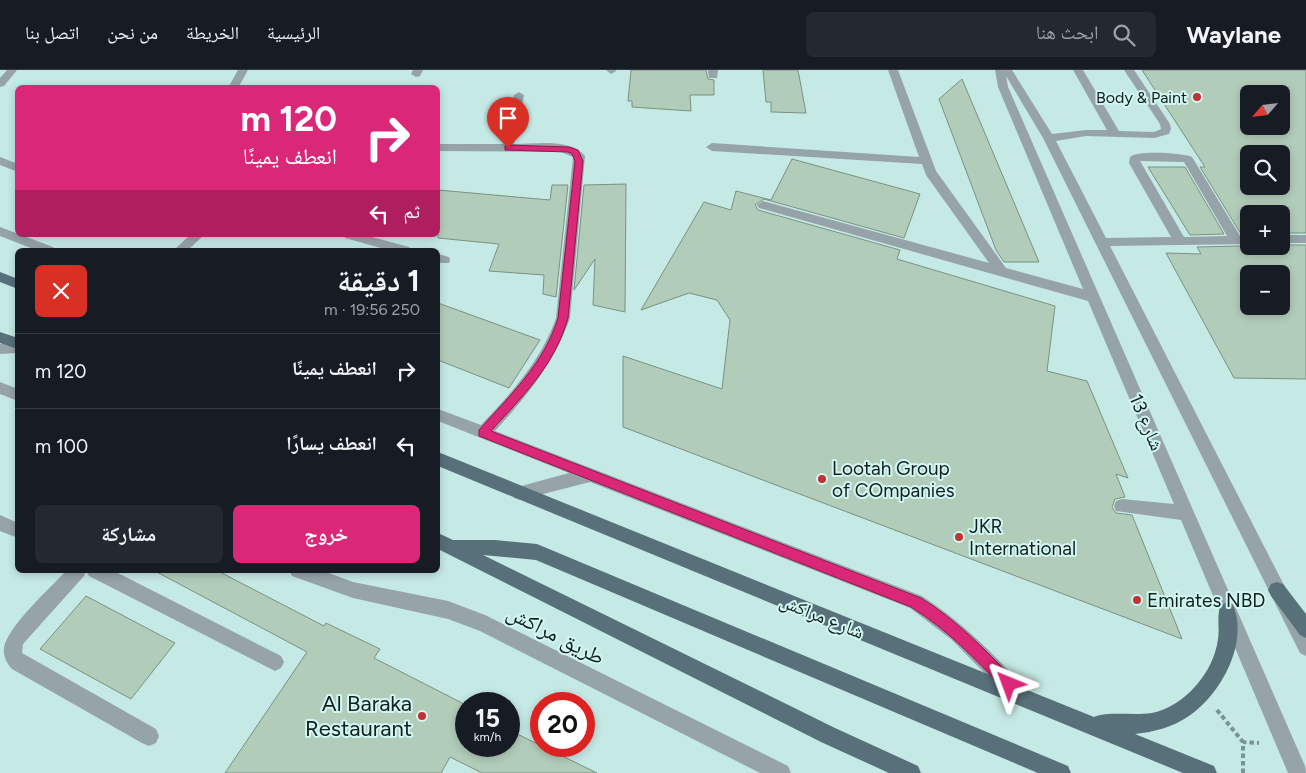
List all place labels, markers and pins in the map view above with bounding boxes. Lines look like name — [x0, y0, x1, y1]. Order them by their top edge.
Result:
place label: Body & Paint — [1096, 88, 1187, 107]
marker: Body & Paint — [1191, 91, 1203, 103]
pin — [487, 97, 529, 148]
place label: Lootah Group of COmpanies — [832, 457, 955, 502]
marker: Lootah Group of COmpanies — [816, 473, 828, 485]
place label: JKR International — [969, 515, 1076, 560]
marker: JKR International — [953, 531, 965, 543]
place label: Emirates NBD — [1147, 589, 1265, 612]
marker: Emirates NBD — [1131, 594, 1143, 606]
place label: Al Baraka Restaurant — [305, 690, 412, 742]
marker: Al Baraka Restaurant — [416, 710, 428, 722]

